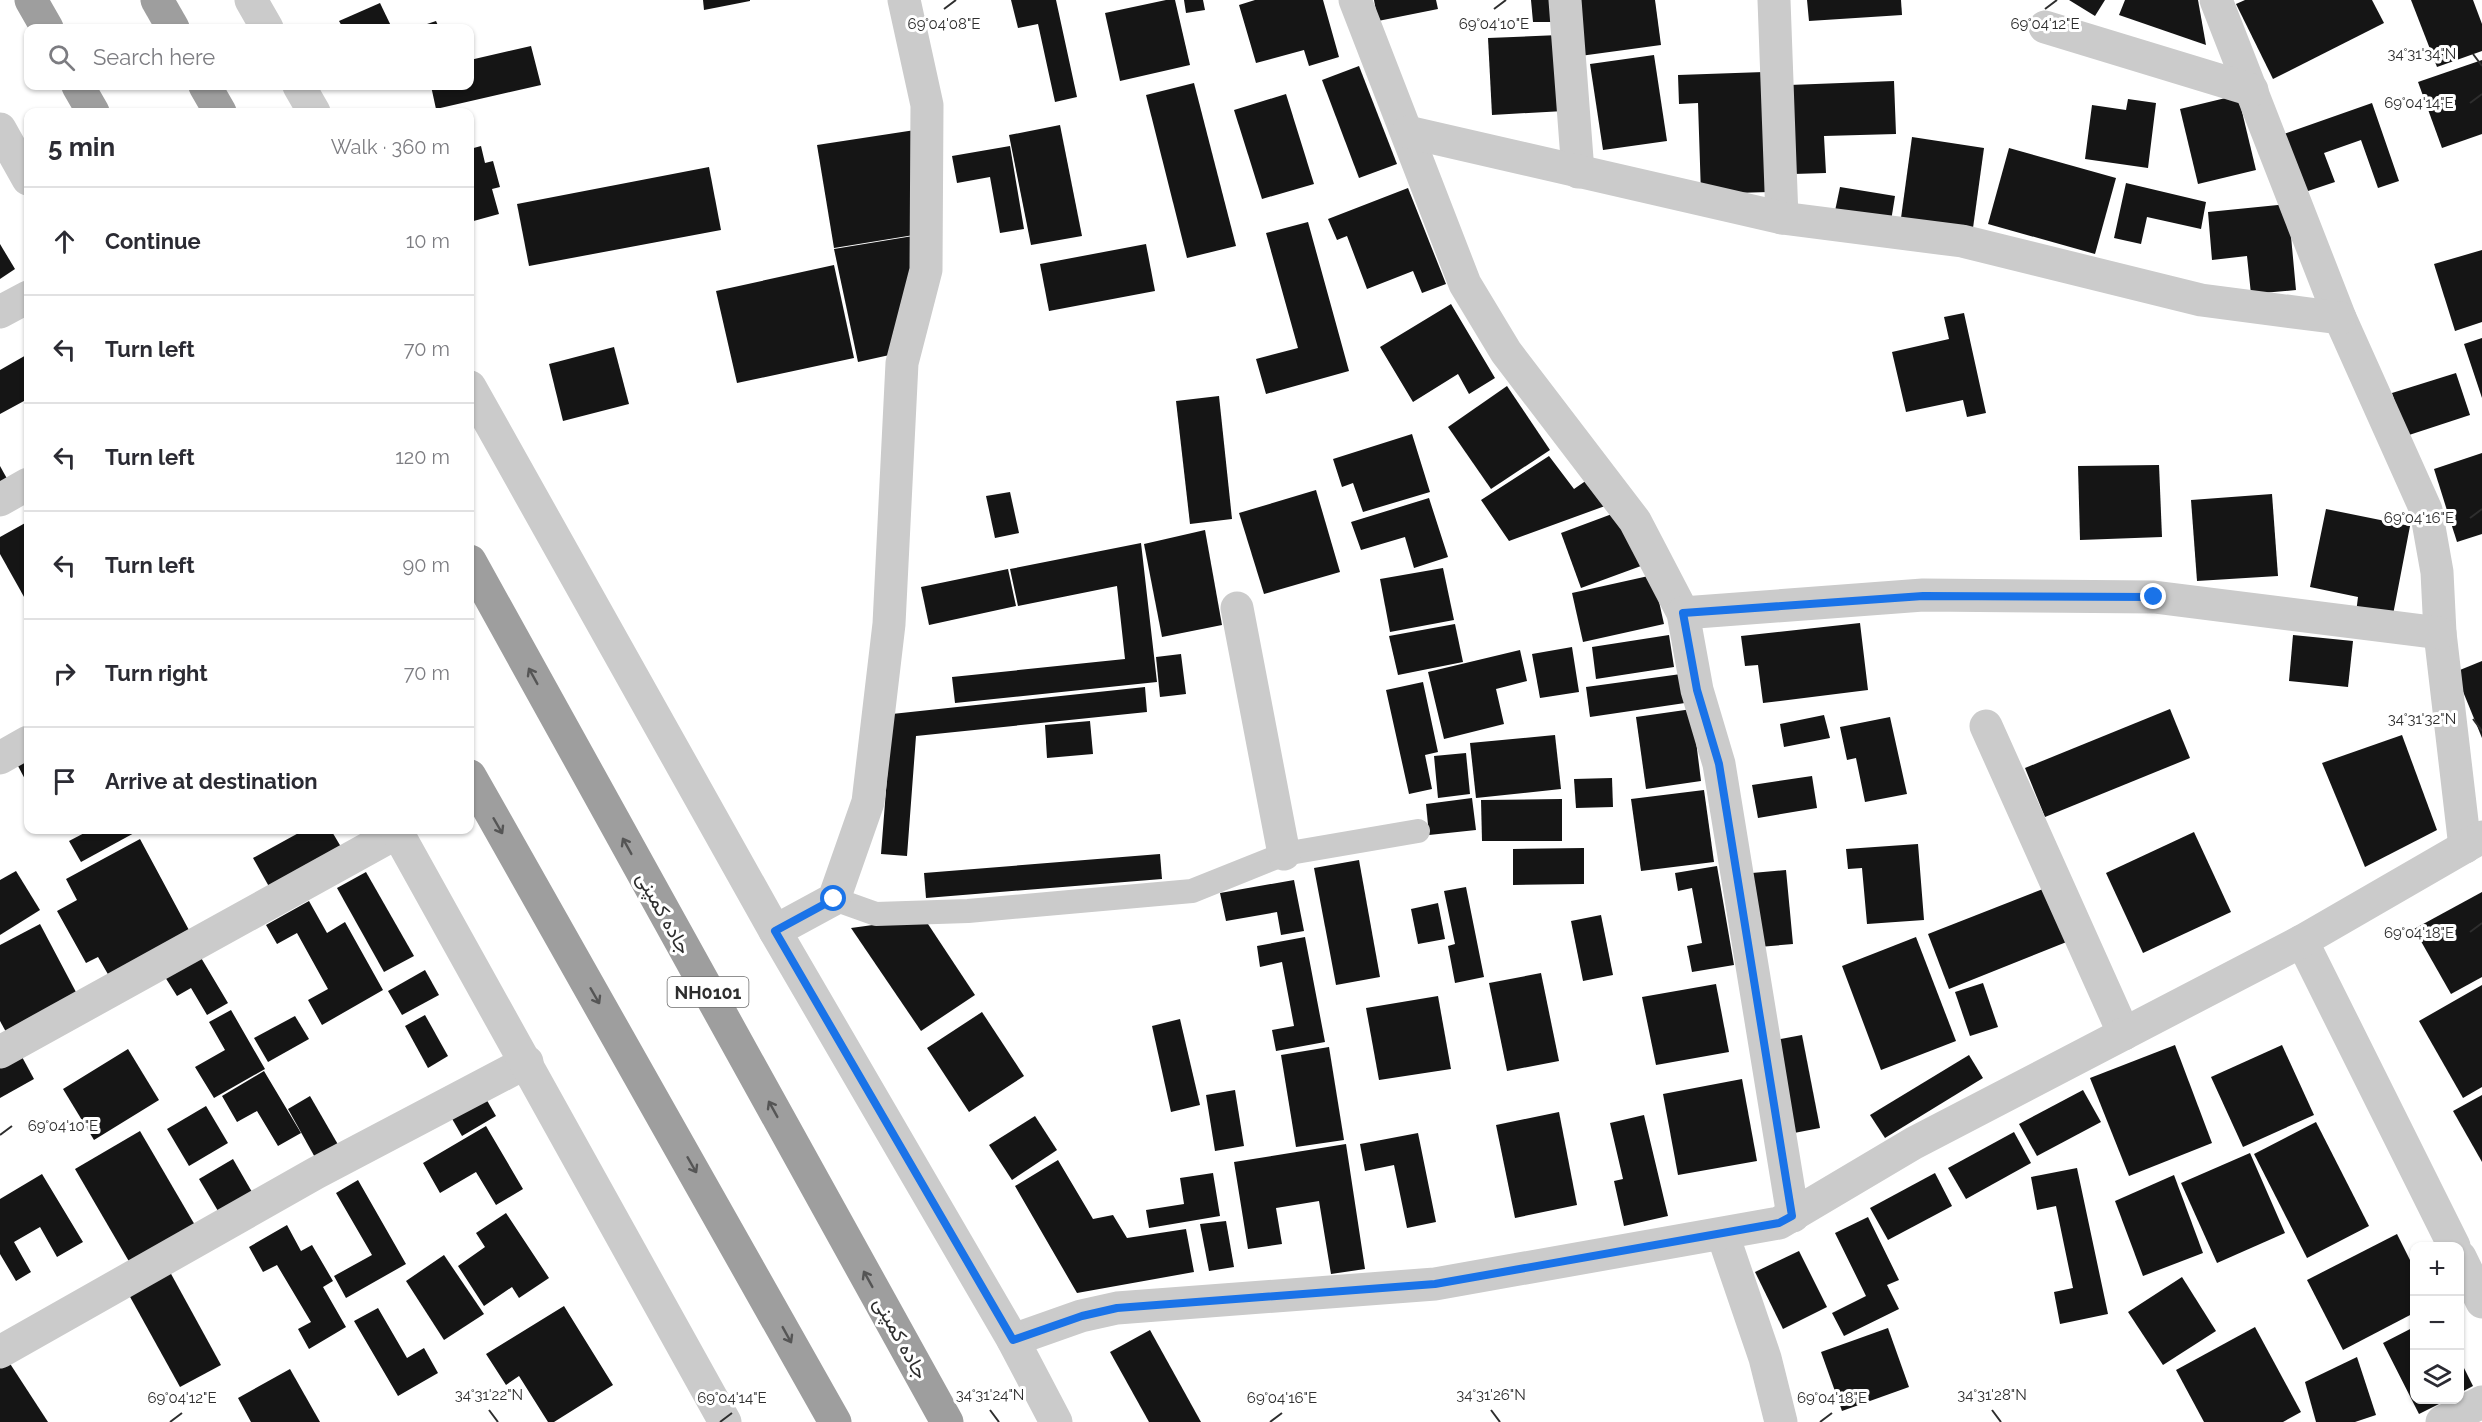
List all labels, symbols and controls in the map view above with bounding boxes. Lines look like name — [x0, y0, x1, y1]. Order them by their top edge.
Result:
text: 69°04'08"E — [908, 15, 980, 33]
text: 69°04'10"E — [1459, 15, 1529, 33]
text: 69°04'12"E — [2010, 15, 2080, 33]
search box — [24, 24, 474, 90]
icon: search — [45, 41, 78, 74]
text: Search here — [93, 44, 215, 70]
text: 34°31'34"N — [2388, 45, 2456, 63]
text: 69°04'14"E — [2384, 94, 2454, 112]
text: 5 min — [48, 132, 115, 162]
text: Walk · 360 m — [331, 135, 450, 159]
icon: ahead — [48, 225, 81, 258]
text: Continue — [105, 228, 201, 254]
text: 10 m — [406, 229, 450, 253]
icon: left — [48, 333, 81, 366]
text: Turn left — [105, 336, 195, 362]
text: 70 m — [404, 337, 450, 361]
icon: left — [48, 441, 81, 474]
text: Turn left — [105, 444, 195, 470]
text: 120 m — [395, 445, 450, 469]
text: 69°04'16"E — [2384, 509, 2454, 527]
icon: left — [48, 549, 81, 582]
text: Turn left — [105, 552, 195, 578]
text: 90 m — [403, 553, 450, 577]
route end — [2140, 583, 2166, 609]
icon: right — [48, 657, 81, 690]
text: Turn right — [105, 660, 208, 686]
text: 70 m — [404, 661, 450, 685]
one-way arrow — [527, 668, 539, 685]
text: 34°31'32"N — [2388, 710, 2456, 728]
icon: arrive — [48, 765, 81, 798]
text: Arrive at destination — [105, 768, 318, 794]
one-way arrow — [493, 818, 505, 835]
one-way arrow — [621, 838, 633, 855]
street label: جاده کمپنی — [630, 868, 696, 959]
route start — [820, 885, 846, 911]
text: 69°04'18"E — [2384, 924, 2454, 942]
road number: NH0101 — [668, 977, 748, 1007]
one-way arrow — [589, 987, 601, 1004]
one-way arrow — [767, 1101, 779, 1118]
text: 69°04'10"E — [28, 1117, 98, 1135]
one-way arrow — [686, 1156, 698, 1173]
map controls — [2410, 1242, 2464, 1404]
button: + — [2410, 1242, 2464, 1296]
one-way arrow — [862, 1271, 874, 1288]
street label: جاده کمپنی — [867, 1293, 933, 1384]
button: − — [2410, 1296, 2464, 1350]
one-way arrow — [782, 1326, 793, 1344]
button: layers — [2410, 1350, 2464, 1404]
text: 34°31'22"N — [455, 1386, 523, 1404]
text: 34°31'24"N — [956, 1386, 1024, 1404]
text: 34°31'26"N — [1456, 1386, 1526, 1404]
text: 34°31'28"N — [1957, 1386, 2027, 1404]
text: 69°04'12"E — [147, 1389, 217, 1407]
text: 69°04'14"E — [697, 1389, 767, 1407]
text: 69°04'16"E — [1247, 1389, 1317, 1407]
text: 69°04'18"E — [1797, 1389, 1867, 1407]

